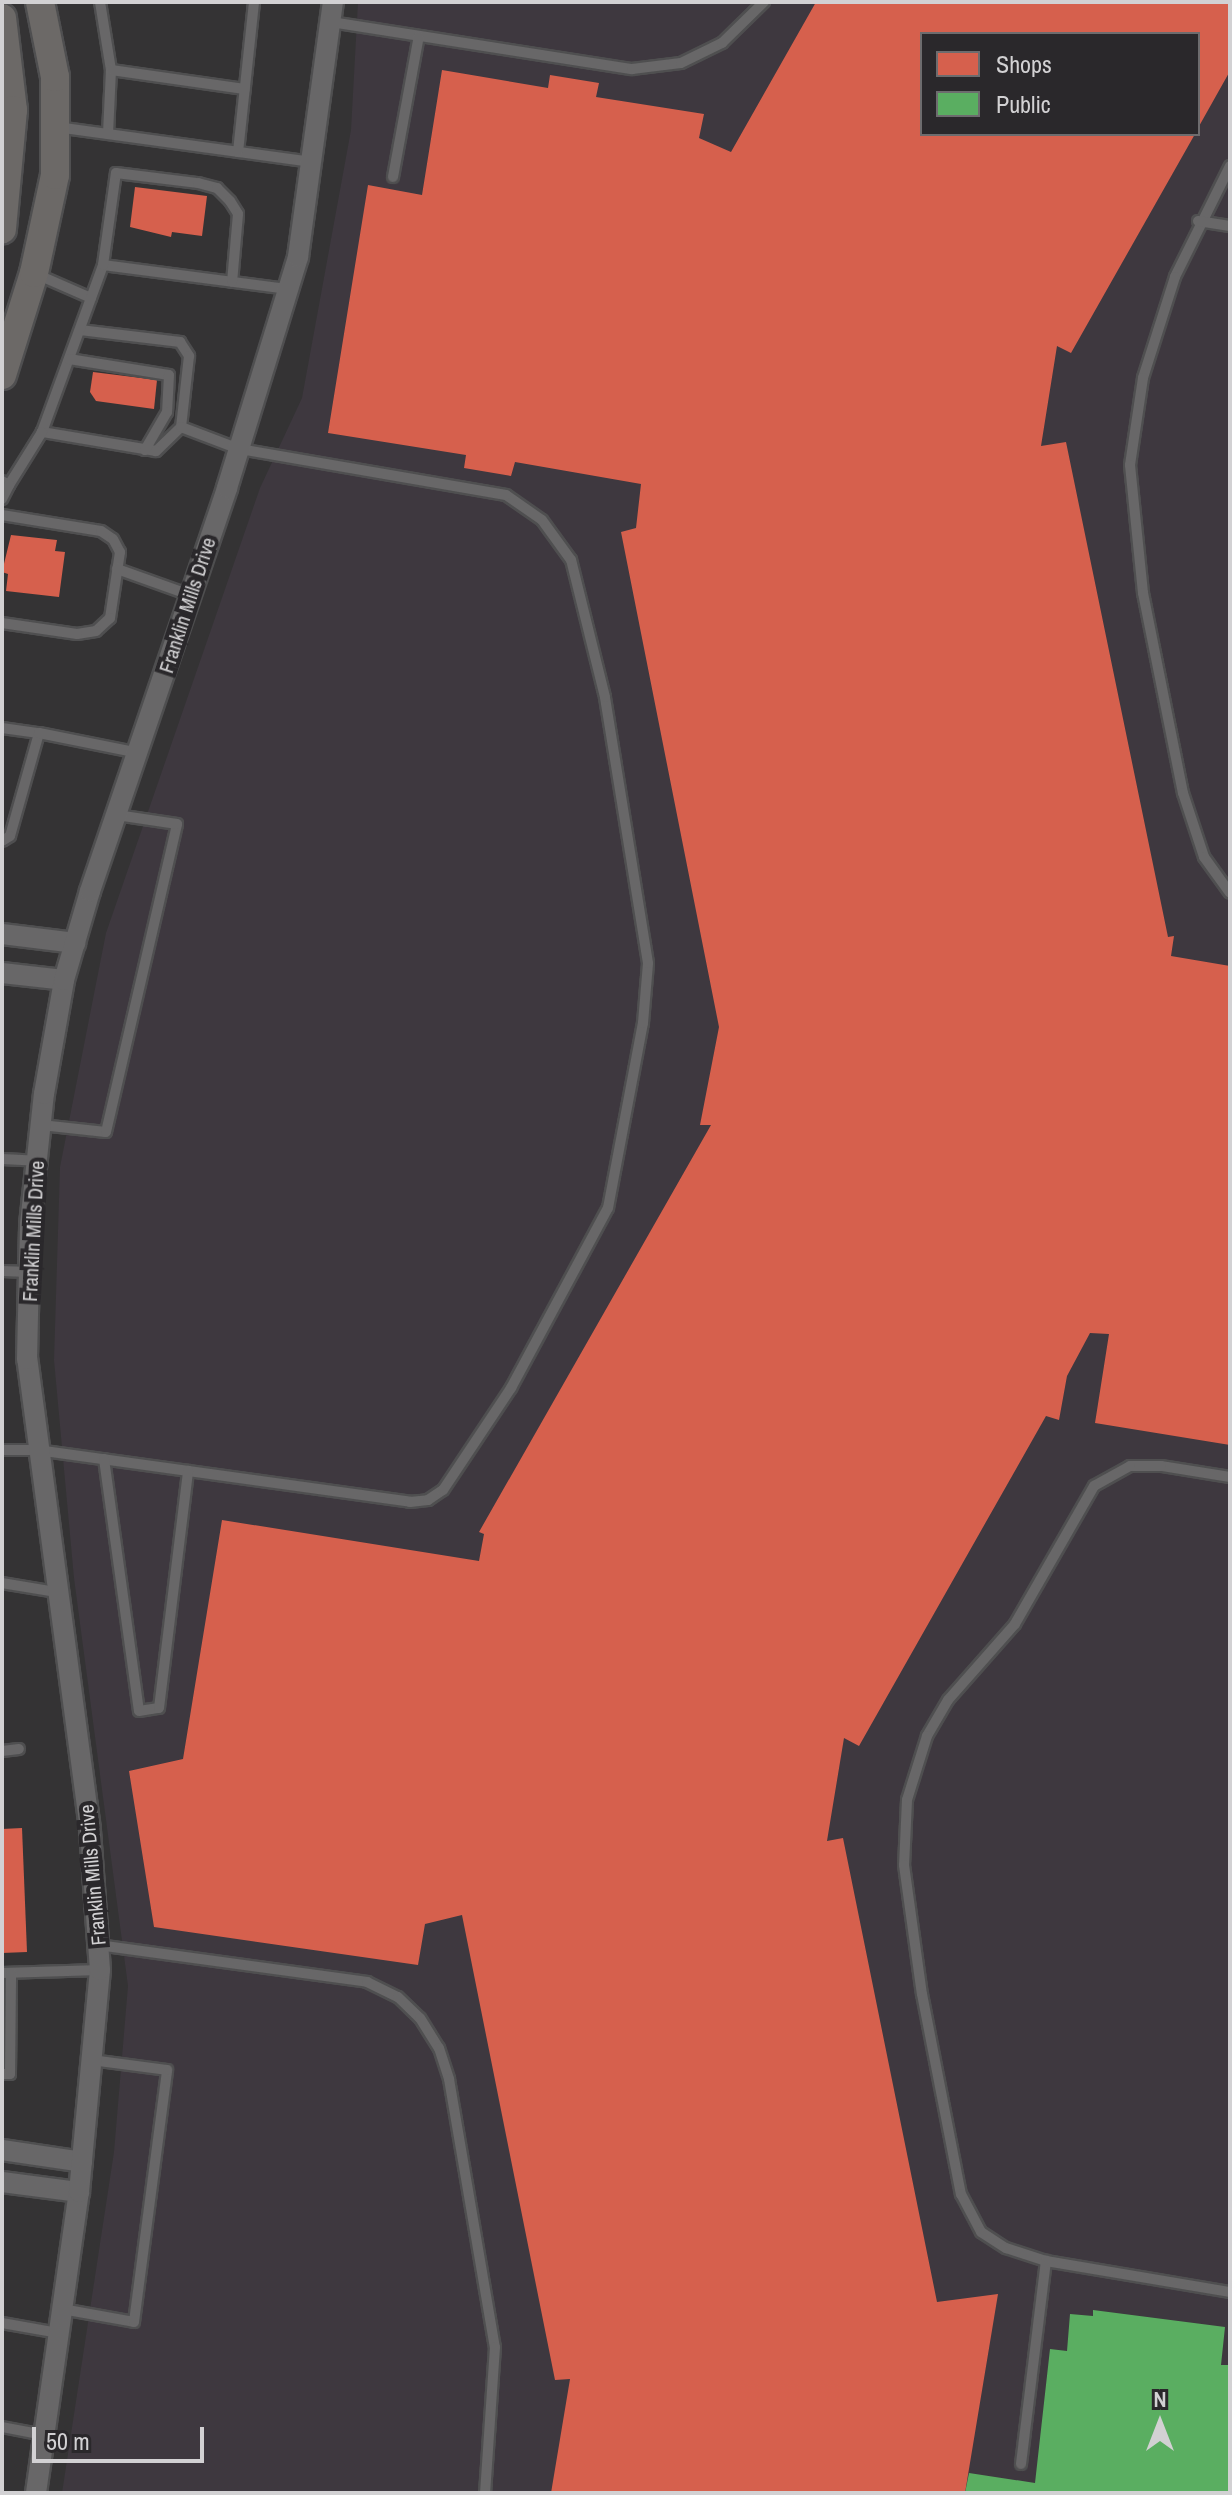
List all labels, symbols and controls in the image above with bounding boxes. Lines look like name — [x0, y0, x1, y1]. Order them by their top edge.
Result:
legend — [920, 32, 1200, 136]
text: Shops — [996, 48, 1052, 80]
text: Public — [996, 88, 1051, 120]
street label: Franklin Mills Drive — [154, 534, 220, 676]
street label: Franklin Mills Drive — [17, 1160, 49, 1302]
street label: Franklin Mills Drive — [74, 1804, 110, 1946]
north arrow — [1120, 2383, 1200, 2463]
text: N — [1153, 2384, 1167, 2414]
scale bar — [36, 2411, 208, 2461]
text: 50 m — [46, 2425, 90, 2457]

